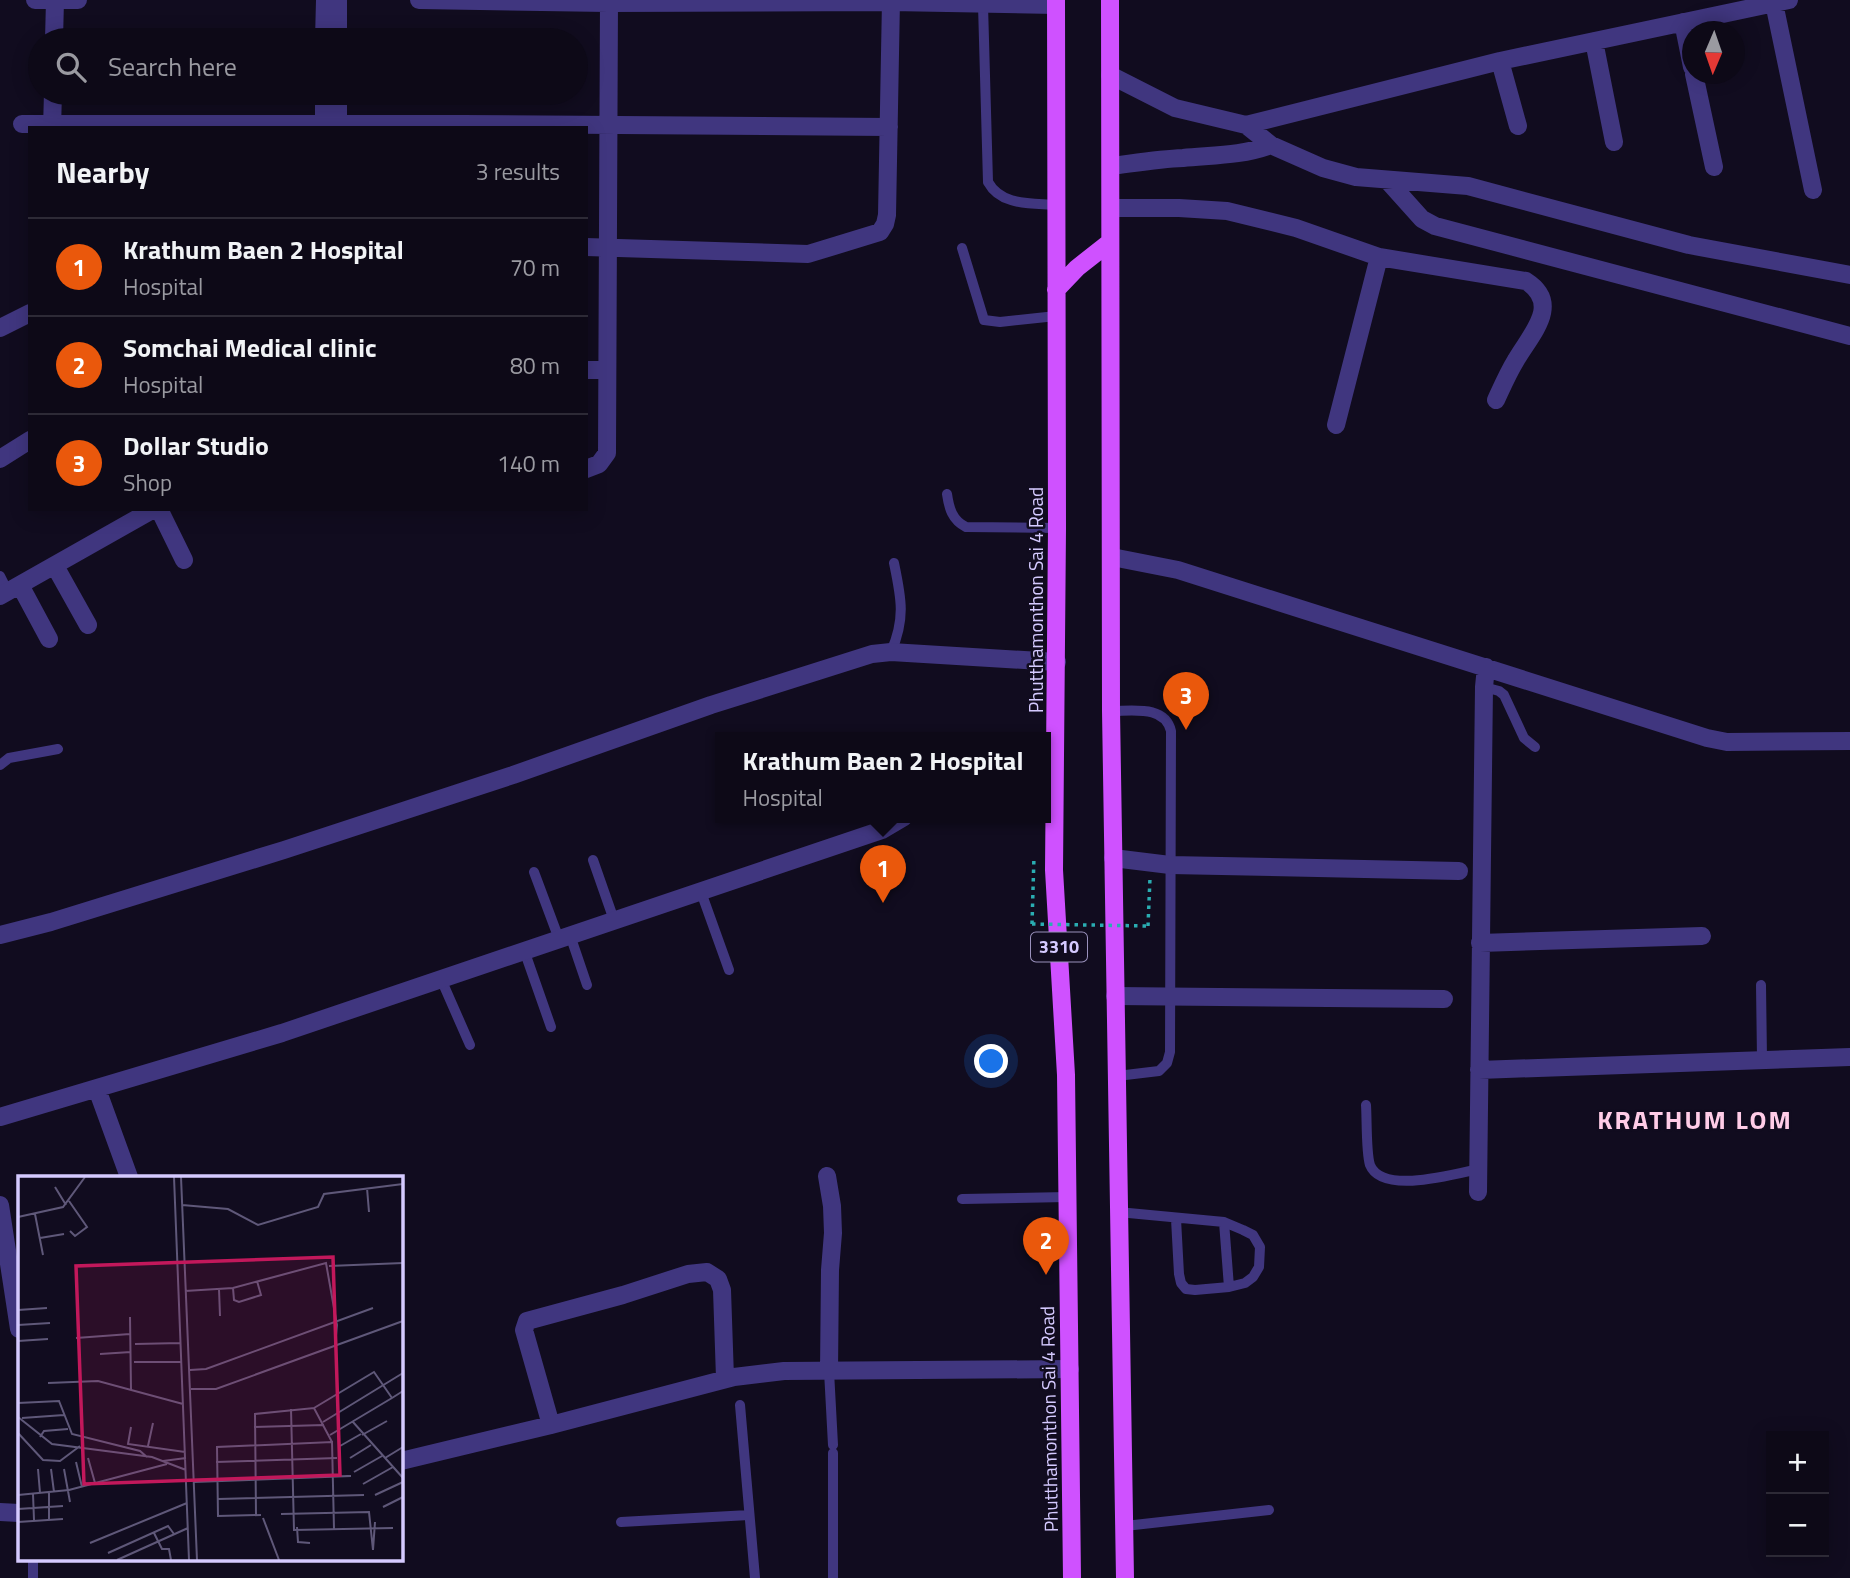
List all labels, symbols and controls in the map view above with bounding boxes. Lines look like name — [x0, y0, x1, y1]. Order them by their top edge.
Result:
north arrow — [1682, 21, 1745, 84]
search box — [28, 28, 588, 105]
text: Search here — [108, 47, 237, 86]
icon: search — [52, 48, 90, 86]
text: Nearby — [56, 149, 149, 195]
text: 3 results — [476, 154, 560, 189]
text: Krathum Baen 2 Hospital — [123, 230, 404, 269]
text: 1 — [73, 250, 85, 285]
text: 70 m — [510, 250, 560, 285]
text: Hospital — [123, 269, 203, 304]
text: Somchai Medical clinic — [123, 328, 377, 367]
text: 2 — [73, 348, 85, 383]
text: 80 m — [510, 348, 560, 383]
text: Hospital — [123, 367, 203, 402]
text: Dollar Studio — [123, 426, 269, 465]
text: 3 — [73, 446, 85, 481]
text: 140 m — [497, 446, 560, 481]
text: Shop — [123, 465, 172, 500]
street label: Phutthamonthon Sai 4 Road — [1021, 487, 1050, 713]
pin: 3 — [1163, 672, 1209, 730]
popup — [715, 732, 1051, 823]
text: Krathum Baen 2 Hospital — [743, 741, 1023, 780]
text: Hospital — [743, 780, 823, 815]
pin: 1 — [860, 845, 906, 903]
road number: 3310 — [1031, 932, 1087, 962]
your location — [974, 1044, 1008, 1078]
district label: KRATHUM LOM — [1597, 1100, 1793, 1139]
inset map — [18, 1176, 402, 1560]
pin: 2 — [1023, 1217, 1069, 1275]
street label: Phutthamonthon Sai 4 Road — [1032, 1306, 1065, 1532]
map controls — [1766, 1431, 1829, 1557]
button: + — [1766, 1431, 1829, 1494]
button: − — [1766, 1494, 1829, 1557]

